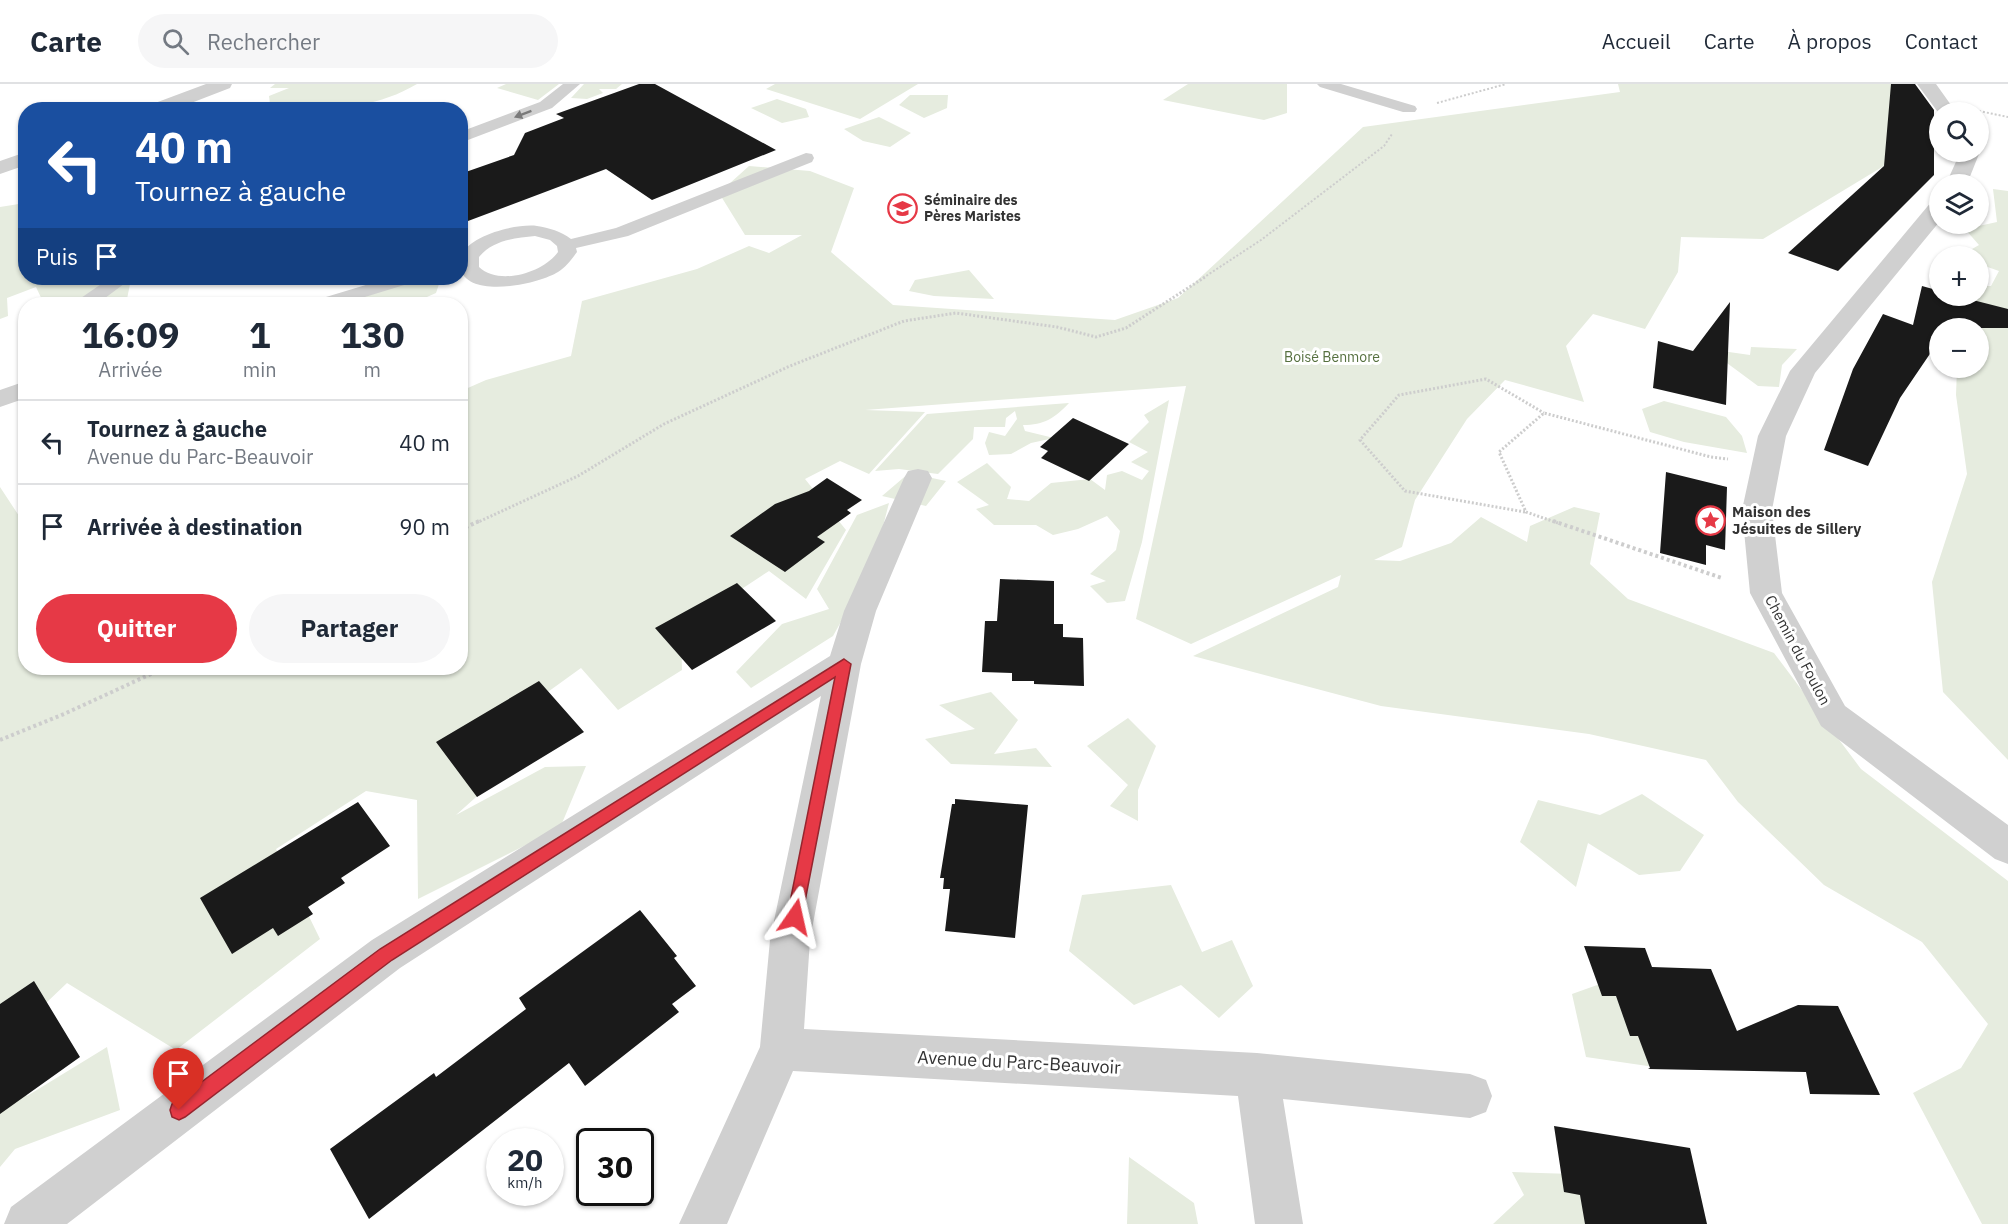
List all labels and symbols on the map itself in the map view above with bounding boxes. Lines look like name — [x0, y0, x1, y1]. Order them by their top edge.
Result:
one-way arrow — [514, 110, 532, 119]
place label: Séminaire des Pères Maristes — [924, 191, 1021, 225]
school or university icon: Séminaire des Pères Maristes — [887, 192, 919, 224]
park label: Boisé Benmore — [1284, 348, 1380, 366]
place label: Maison des Jésuites de Sillery — [1732, 502, 1861, 538]
place icon: Maison des Jésuites de Sillery — [1695, 504, 1727, 536]
street label: Chemin du Foulon — [1761, 592, 1835, 708]
position arrow — [763, 885, 827, 949]
street label: Avenue du Parc-Beauvoir — [917, 1045, 1122, 1079]
pin — [153, 1048, 204, 1110]
speed limit sign: 30 — [576, 1128, 654, 1206]

